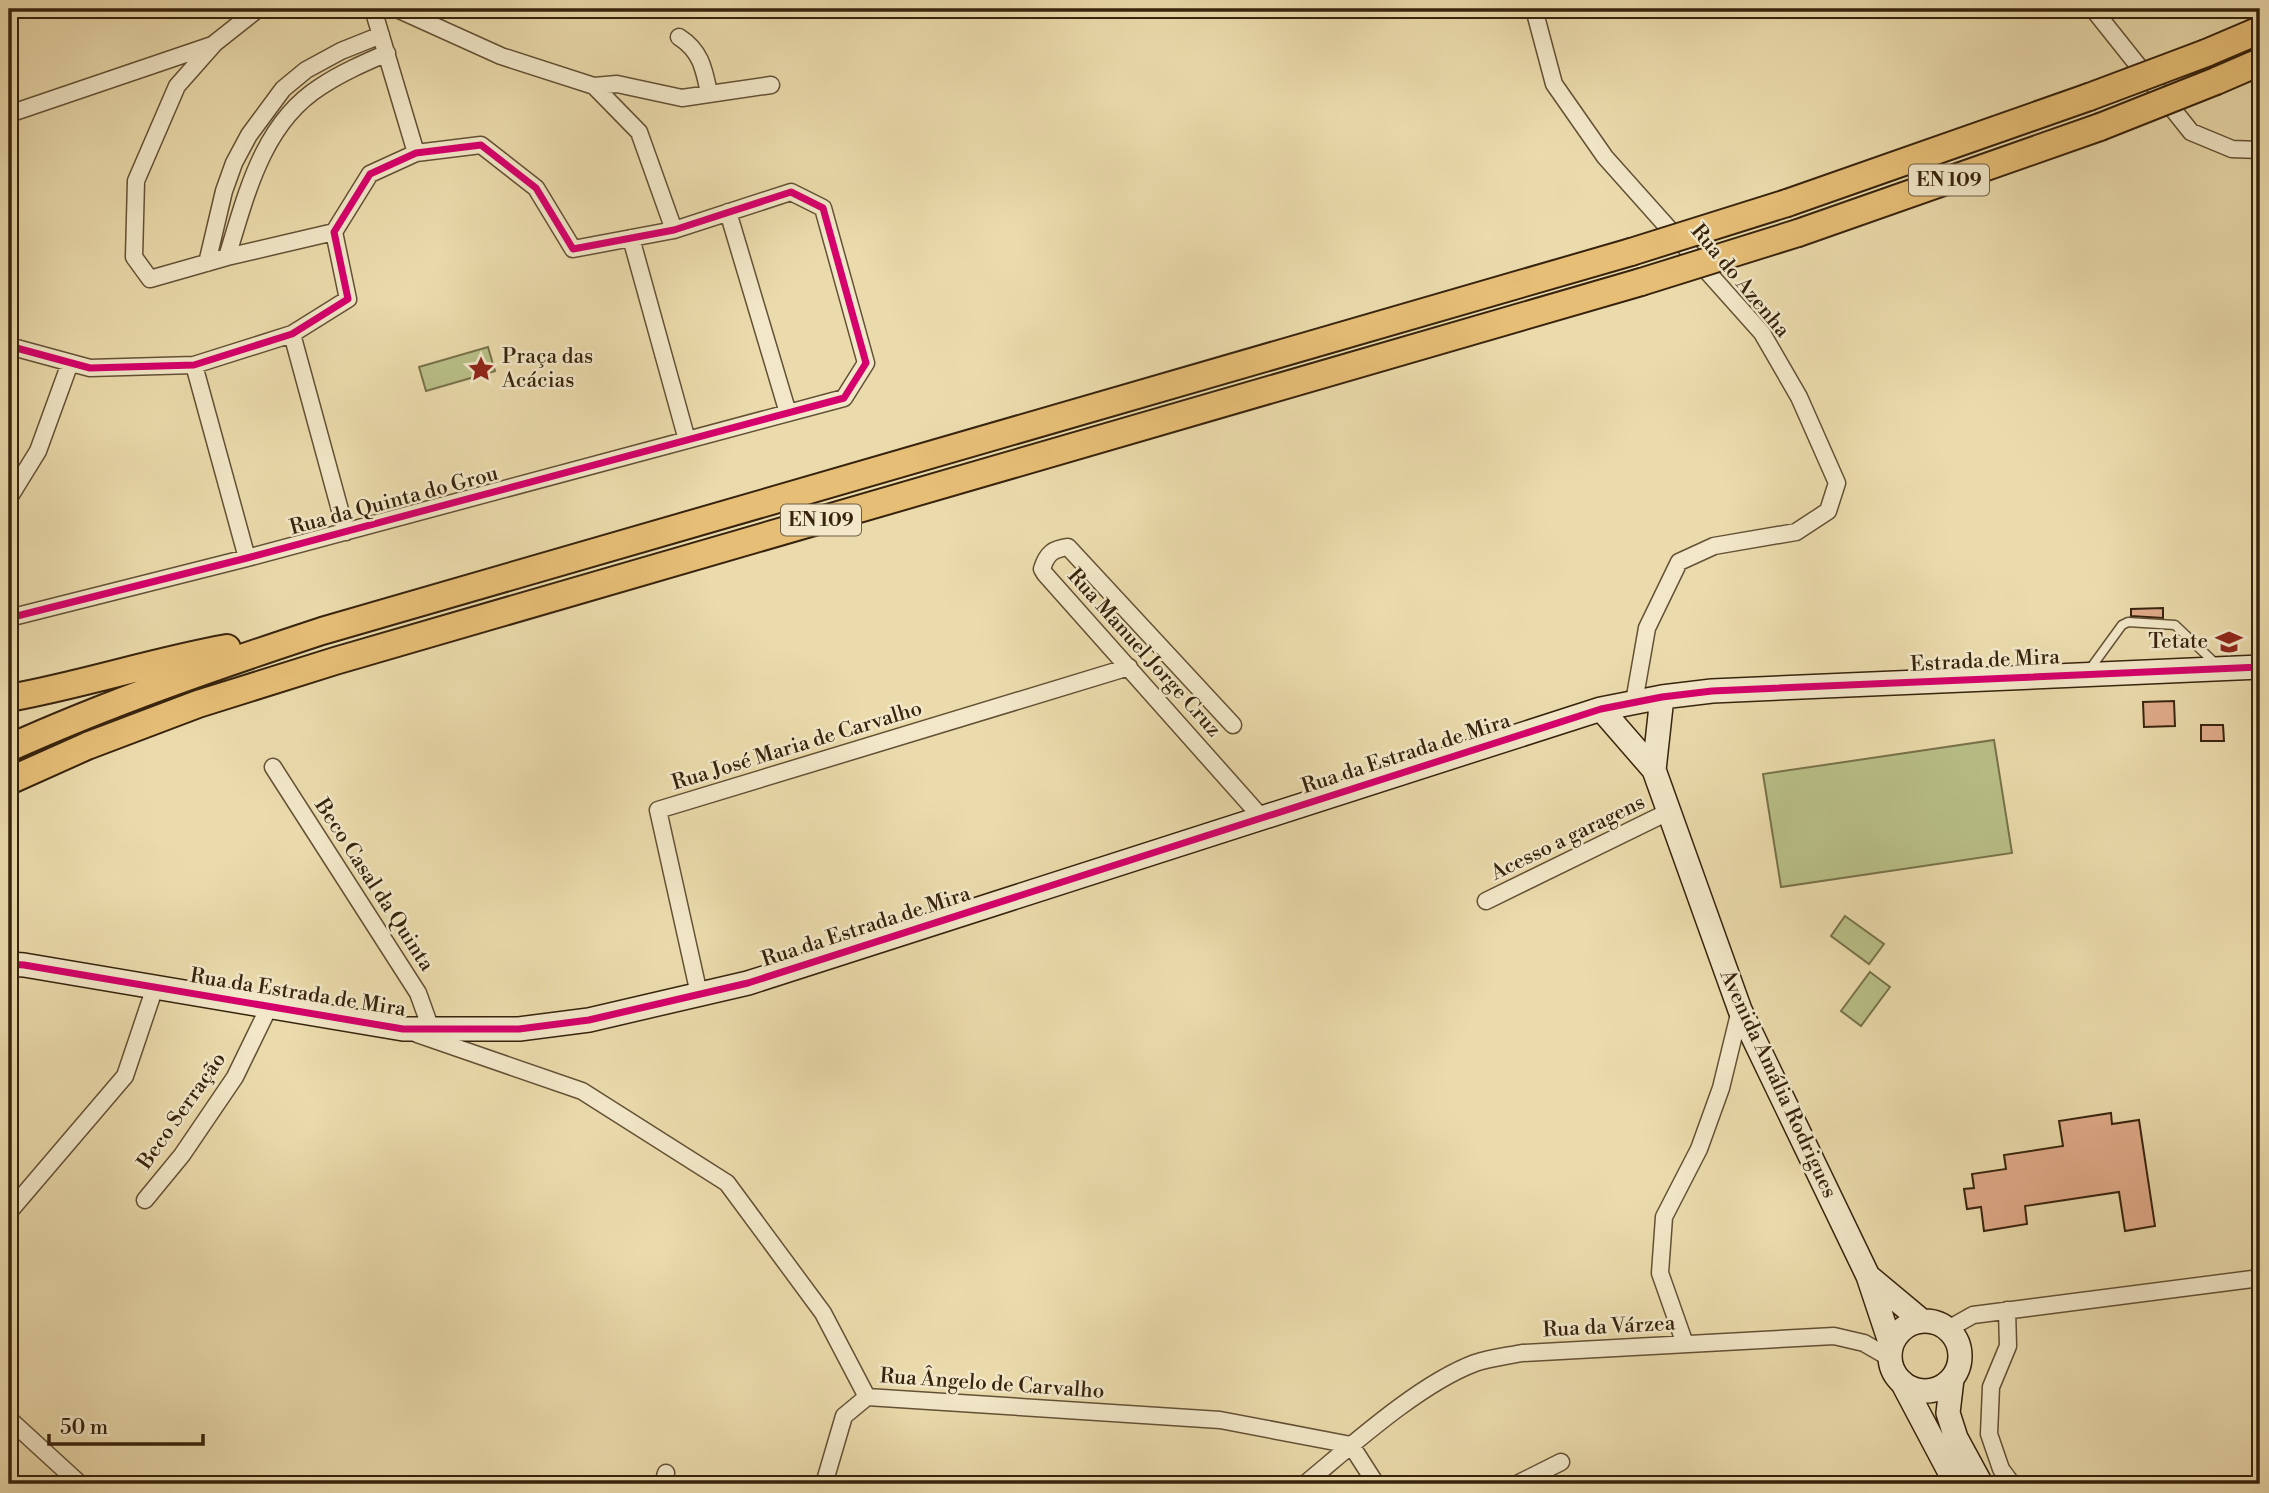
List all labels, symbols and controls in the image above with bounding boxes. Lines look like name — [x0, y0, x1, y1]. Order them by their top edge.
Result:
road number: EN 109 — [1909, 164, 1989, 196]
street label: Rua do Azenha — [1685, 219, 1795, 343]
place label: Praça das Acácias — [501, 344, 593, 394]
place icon: Praça das Acácias — [466, 354, 496, 384]
street label: Rua da Quinta do Grou — [287, 461, 501, 541]
road number: EN 109 — [781, 505, 861, 536]
street label: Rua Manuel Jorge Cruz — [1062, 563, 1226, 743]
school or university icon: Tetate — [2214, 627, 2244, 657]
place label: Tetate — [2148, 629, 2208, 655]
street label: Estrada de Mira — [1910, 644, 2061, 678]
street label: Rua José Maria de Carvalho — [669, 696, 925, 796]
street label: Rua da Estrada de Mira — [1298, 708, 1514, 800]
street label: Acesso a garagens — [1486, 789, 1649, 887]
street label: Beco Casal da Quinta — [308, 793, 440, 977]
street label: Rua da Estrada de Mira — [758, 881, 974, 973]
street label: Rua da Estrada de Mira — [188, 963, 408, 1023]
street label: Avenida Amália Rodrigues — [1713, 965, 1842, 1202]
street label: Beco Serração — [132, 1047, 232, 1175]
street label: Rua da Várzea — [1542, 1311, 1676, 1343]
street label: Rua Ângelo de Carvalho — [879, 1361, 1105, 1405]
scale bar — [49, 1402, 203, 1446]
text: 50 m — [60, 1415, 108, 1441]

